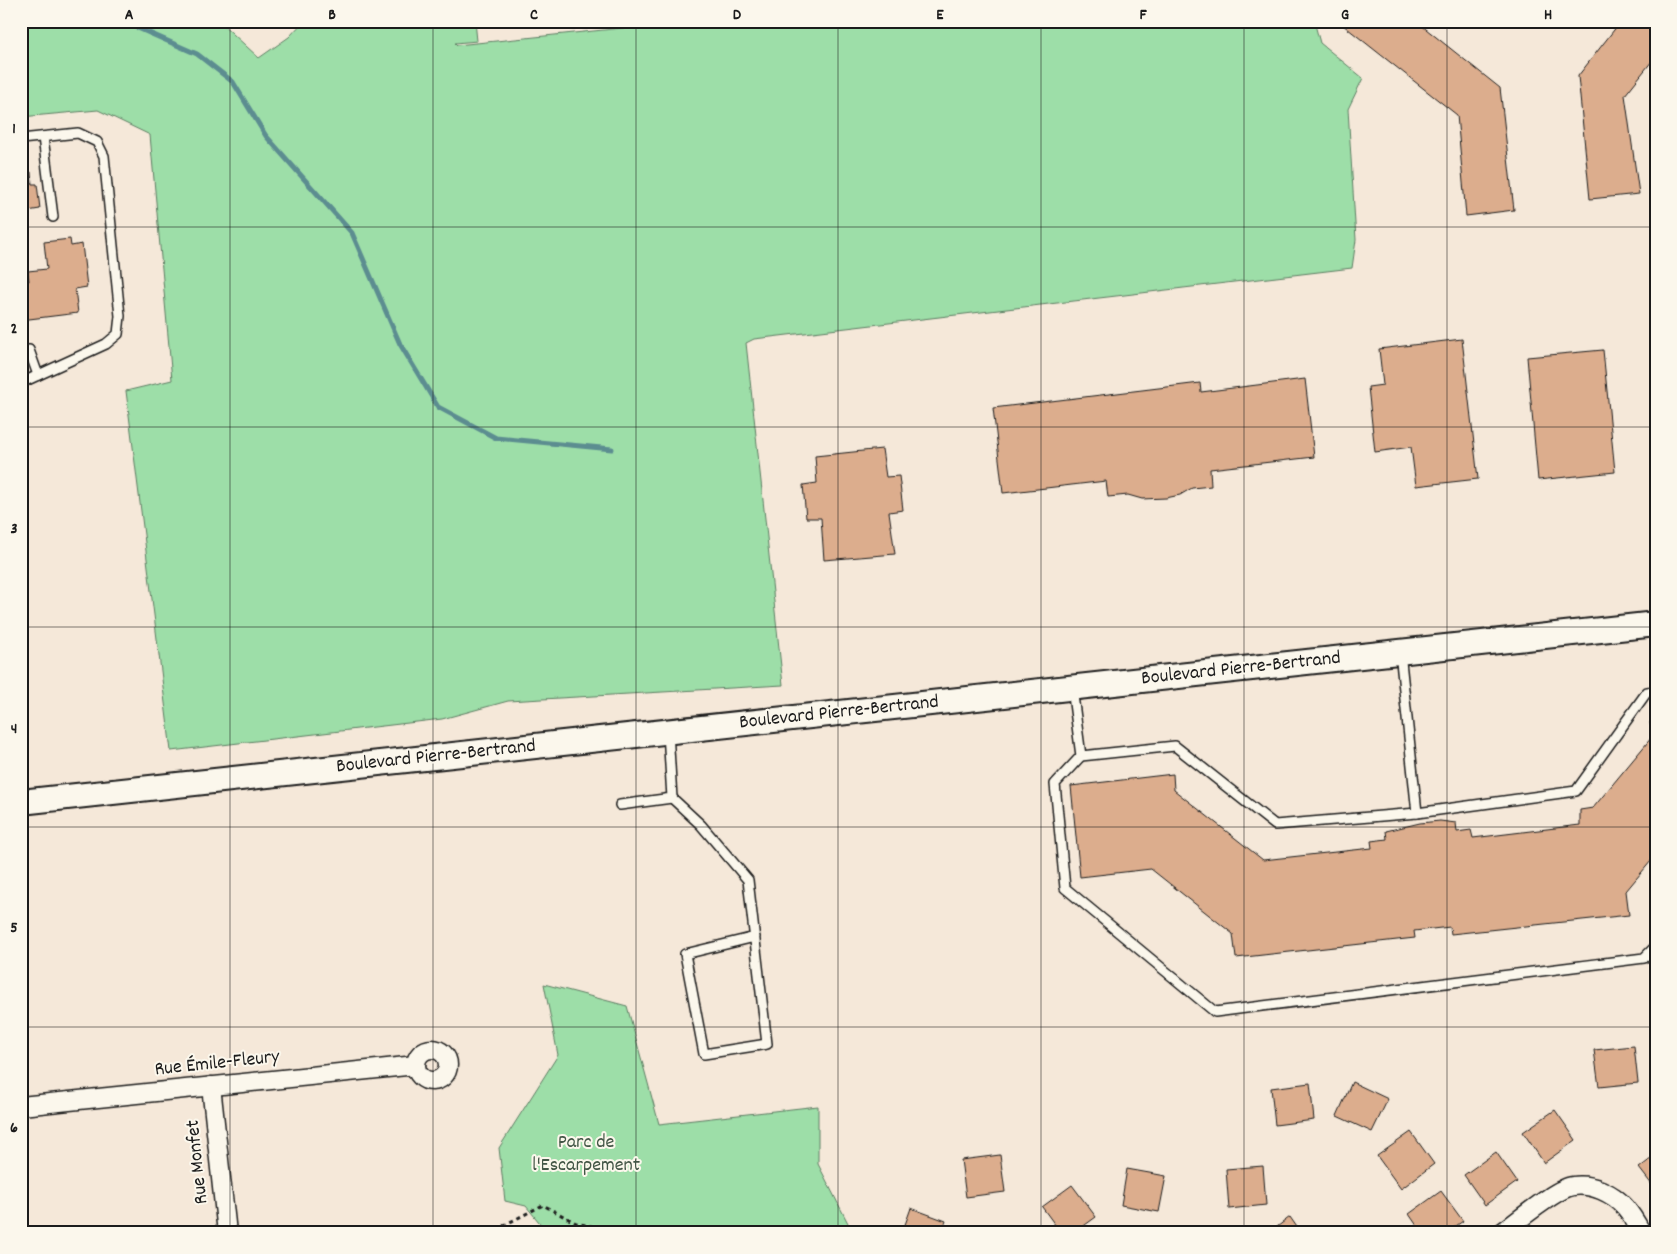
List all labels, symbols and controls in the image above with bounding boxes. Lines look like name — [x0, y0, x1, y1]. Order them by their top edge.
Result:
text: A — [125, 4, 134, 27]
text: B — [328, 4, 336, 27]
text: C — [530, 4, 538, 27]
text: D — [733, 4, 742, 27]
text: E — [936, 4, 944, 27]
text: F — [1139, 4, 1147, 27]
text: G — [1341, 4, 1349, 27]
text: H — [1544, 4, 1552, 27]
text: 1 — [12, 118, 16, 141]
text: 2 — [11, 318, 18, 341]
text: 3 — [10, 518, 18, 541]
street label: Boulevard Pierre-Bertrand — [1140, 645, 1342, 693]
street label: Boulevard Pierre-Bertrand — [738, 689, 940, 737]
text: 4 — [11, 718, 17, 741]
street label: Boulevard Pierre-Bertrand — [335, 733, 537, 781]
text: 5 — [10, 917, 18, 940]
street label: Rue Émile-Fleury — [153, 1043, 282, 1084]
text: 6 — [10, 1117, 18, 1140]
street label: Rue Monfet — [180, 1118, 216, 1206]
park label: Parc de l'Escarpement — [532, 1129, 640, 1180]

